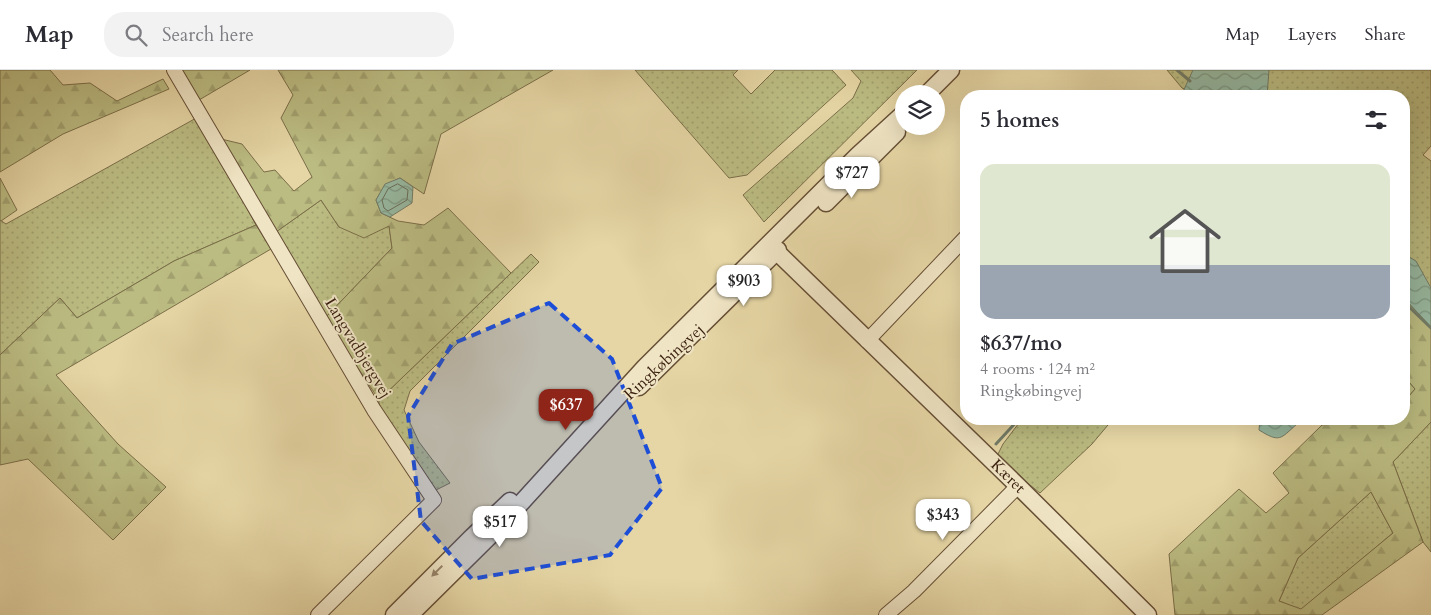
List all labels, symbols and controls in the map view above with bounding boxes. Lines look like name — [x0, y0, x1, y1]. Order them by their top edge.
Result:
search box — [104, 12, 454, 57]
text: Map — [25, 18, 74, 51]
icon: search — [122, 21, 150, 49]
text: Search here — [162, 22, 254, 48]
text: Map — [1225, 22, 1260, 47]
text: Layers — [1288, 22, 1337, 47]
text: Share — [1365, 22, 1406, 47]
map controls — [895, 85, 945, 135]
button: layers — [895, 85, 945, 135]
text: 5 homes — [980, 106, 1059, 135]
icon: filters — [1362, 106, 1390, 134]
pin: $727 — [822, 156, 882, 199]
text: $727 — [836, 162, 868, 184]
icon: home — [1140, 196, 1230, 286]
pin: $903 — [714, 264, 774, 307]
text: $903 — [728, 270, 760, 292]
street label: Langvadbjergvej — [319, 294, 397, 402]
street label: Ringkøbingvej — [619, 319, 709, 405]
text: $637/mo — [980, 329, 1062, 358]
text: 4 rooms · 124 m² — [980, 358, 1095, 380]
text: Ringkøbingvej — [980, 380, 1082, 402]
pin: $637 — [536, 388, 596, 431]
text: $637 — [550, 394, 582, 416]
street label: Kæret — [986, 454, 1030, 498]
pin: $343 — [913, 498, 973, 541]
text: $343 — [927, 504, 959, 526]
pin: $517 — [470, 506, 530, 548]
text: $517 — [484, 511, 516, 533]
one-way arrow — [431, 565, 443, 577]

